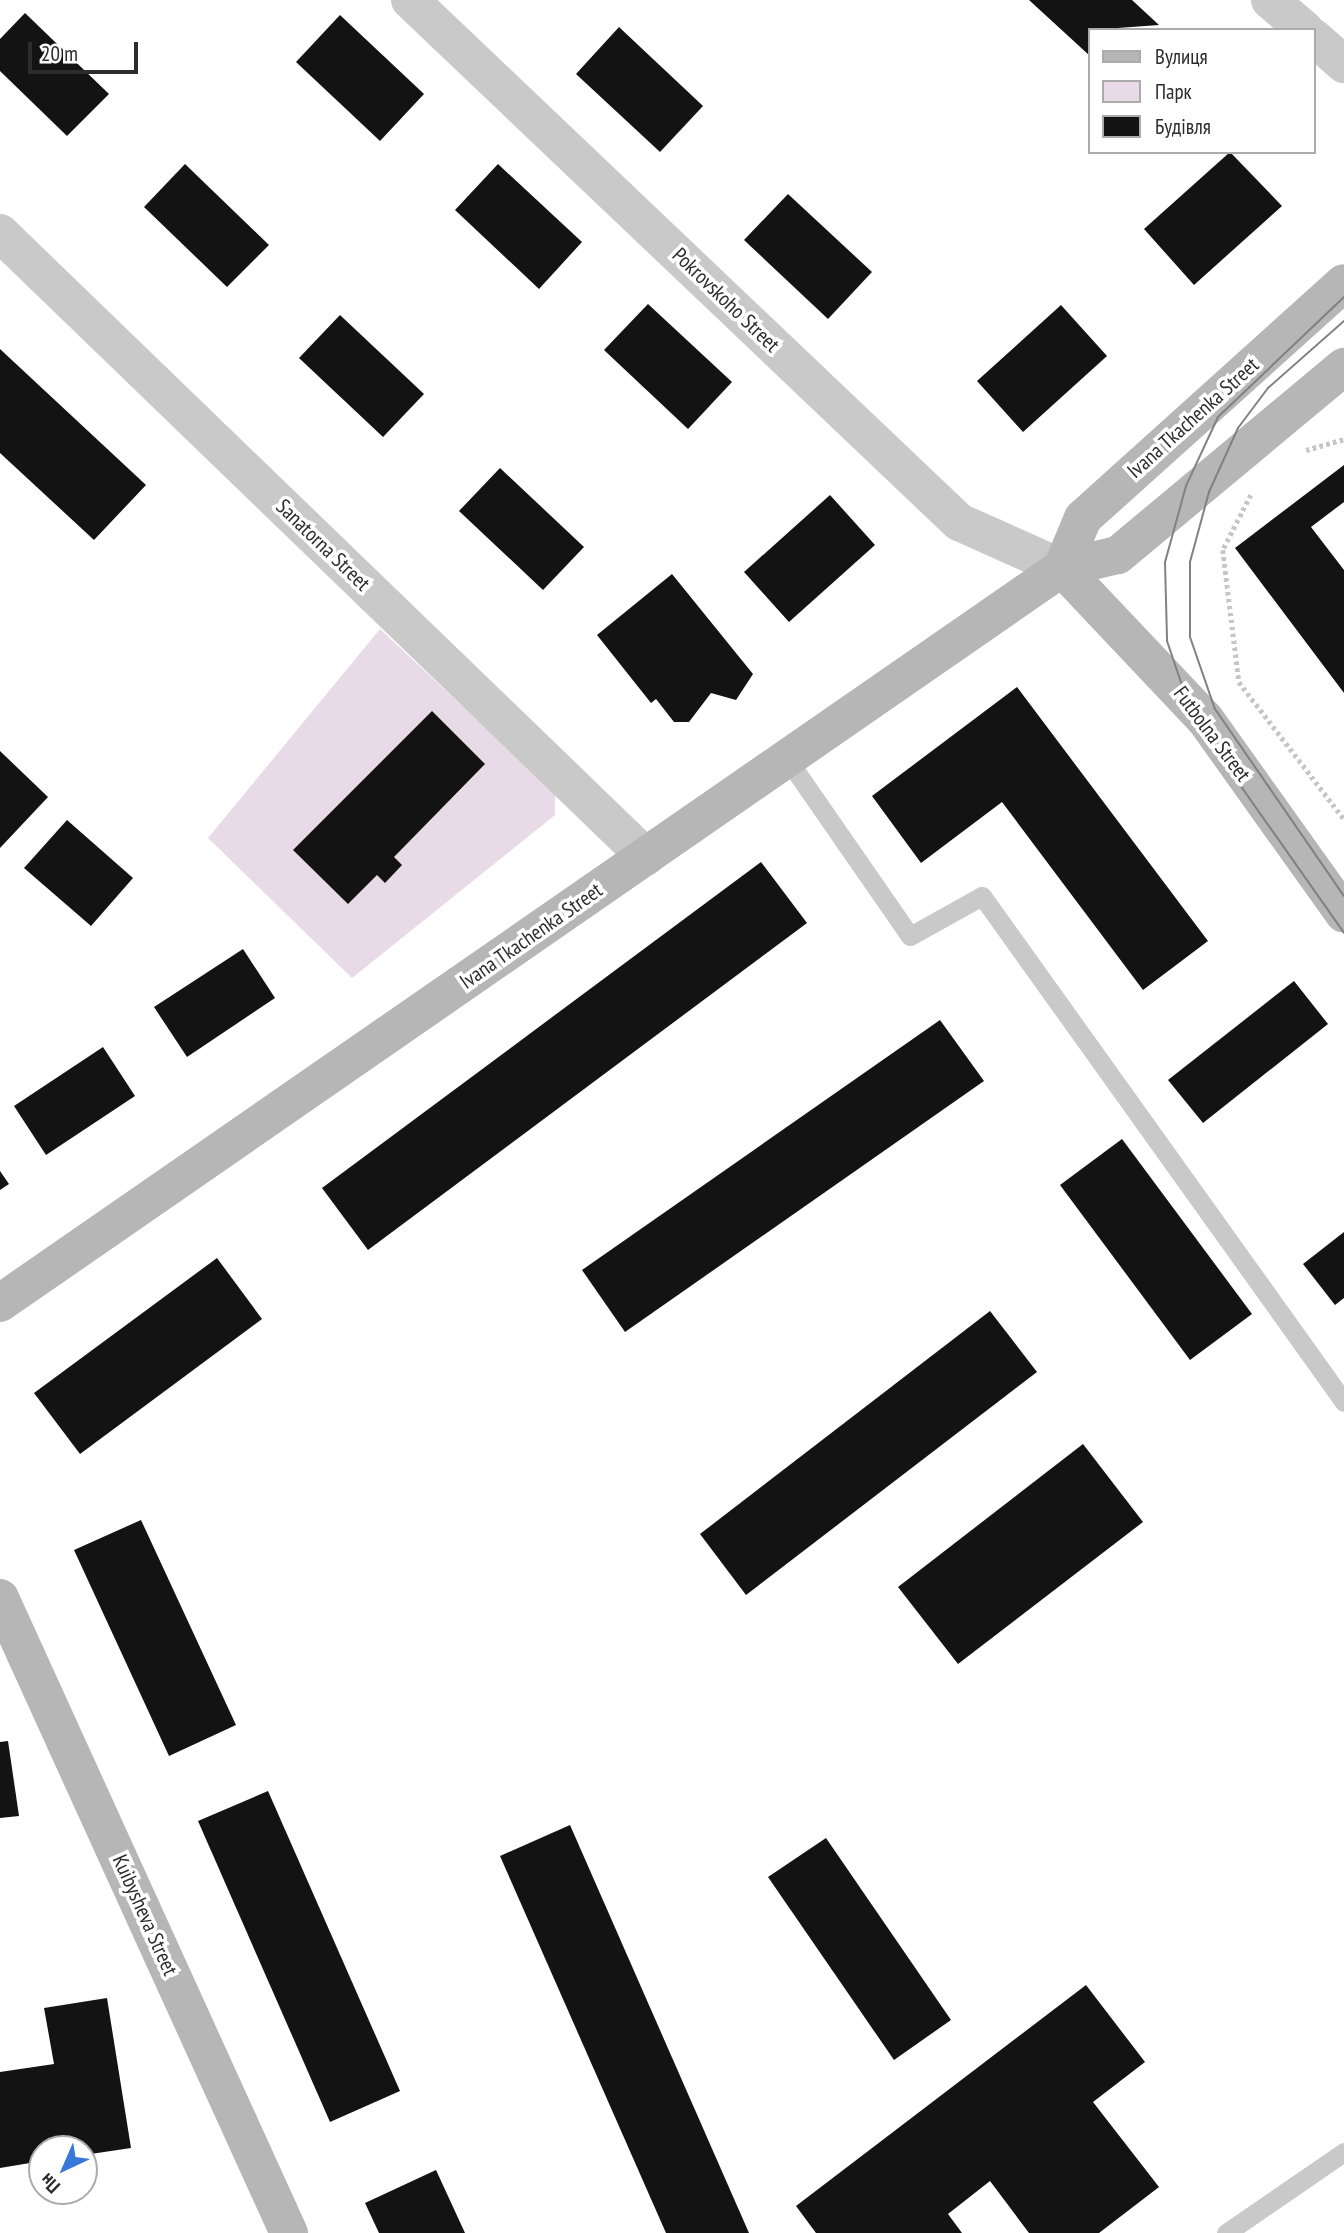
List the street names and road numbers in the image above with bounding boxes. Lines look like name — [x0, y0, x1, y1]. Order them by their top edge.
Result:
street label: Pokrovskoho Street — [667, 243, 785, 357]
street label: Ivana Tkachenka Street — [1122, 352, 1264, 484]
street label: Sanatorna Street — [271, 494, 375, 596]
street label: Futbolna Street — [1168, 682, 1256, 786]
street label: Ivana Tkachenka Street — [455, 877, 607, 995]
street label: Kuibysheva Street — [107, 1851, 183, 1979]

